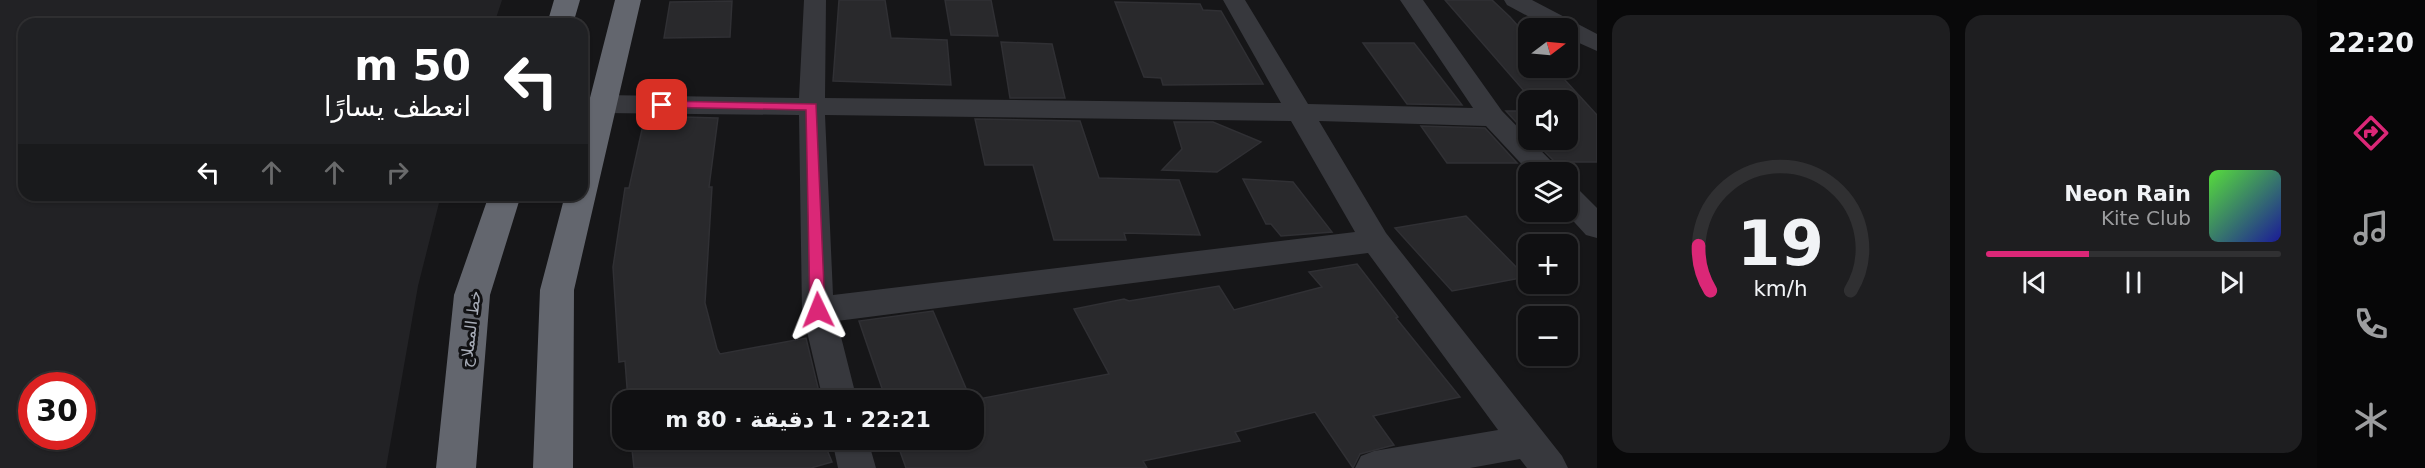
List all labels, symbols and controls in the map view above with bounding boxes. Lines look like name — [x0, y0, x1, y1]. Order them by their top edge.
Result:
north arrow — [1518, 18, 1578, 78]
map controls — [1518, 18, 1578, 366]
text: 22:20 — [2328, 27, 2414, 58]
text: 50 m — [354, 41, 471, 90]
icon: left — [492, 42, 570, 120]
pin — [636, 79, 687, 130]
icon: arrive — [645, 88, 678, 121]
button: sound — [1518, 90, 1578, 150]
text: انعطف يسارًا — [324, 91, 471, 122]
icon: directions — [2350, 112, 2392, 154]
icon: left — [192, 156, 225, 189]
icon: ahead — [255, 156, 288, 189]
icon: ahead — [318, 156, 351, 189]
icon: right — [381, 156, 414, 189]
button: layers — [1518, 162, 1578, 222]
text: Neon Rain — [2064, 181, 2191, 206]
text: Kite Club — [2101, 206, 2191, 230]
text: 19 — [1737, 207, 1824, 280]
icon: music — [2350, 207, 2392, 249]
button: + — [1518, 234, 1578, 294]
icon: previous — [2018, 266, 2051, 299]
icon: pause — [2117, 266, 2150, 299]
icon: next — [2215, 266, 2248, 299]
text: km/h — [1754, 276, 1808, 301]
position arrow — [786, 278, 850, 342]
street label: خط المملاح — [456, 289, 486, 369]
icon: phone — [2350, 303, 2392, 345]
button: − — [1518, 306, 1578, 366]
speed limit sign: 30 — [18, 372, 96, 450]
icon: climate — [2350, 399, 2392, 441]
text: 22:21 · 1 دقيقة · 80 m — [665, 407, 931, 432]

